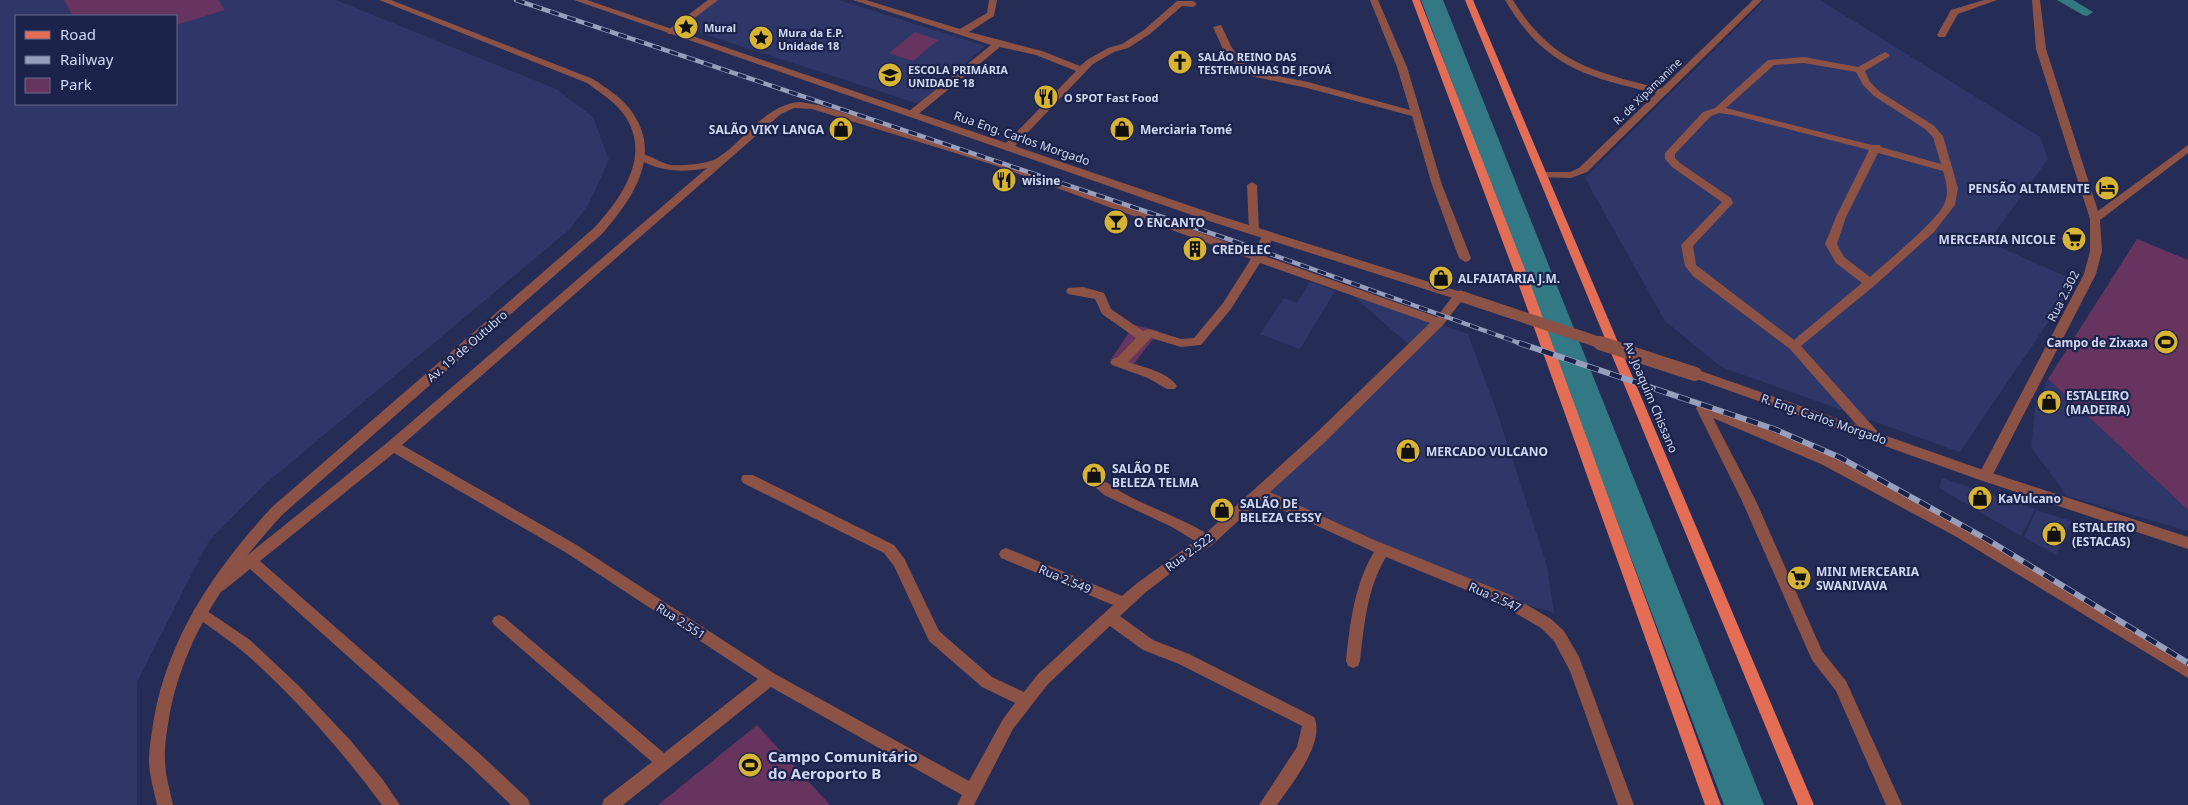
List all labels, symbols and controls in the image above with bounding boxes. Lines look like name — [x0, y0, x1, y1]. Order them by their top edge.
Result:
place icon: Mural — [673, 14, 699, 40]
legend — [15, 15, 178, 105]
place label: Mural — [704, 20, 736, 35]
text: Road — [60, 24, 96, 44]
place icon: Mura da E.P. Unidade 18 — [748, 25, 774, 51]
place label: Mura da E.P. Unidade 18 — [778, 25, 844, 53]
text: Railway — [60, 49, 114, 69]
church icon: SALÃO REINO DAS TESTEMUNHAS DE JEOVÁ — [1167, 49, 1193, 75]
place label: SALÃO REINO DAS TESTEMUNHAS DE JEOVÁ — [1198, 49, 1332, 77]
street label: R. de Xipamanine — [1609, 54, 1685, 128]
school or university icon: ESCOLA PRIMÁRIA UNIDADE 18 — [877, 62, 903, 88]
place label: ESCOLA PRIMÁRIA UNIDADE 18 — [908, 62, 1008, 90]
text: Park — [60, 74, 92, 94]
restaurant icon: O SPOT Fast Food — [1033, 84, 1059, 110]
place label: O SPOT Fast Food — [1064, 90, 1159, 105]
street label: Rua Eng. Carlos Morgado — [952, 107, 1092, 169]
shop icon: SALÃO VIKY LANGA — [828, 116, 854, 142]
shop icon: Merciaria Tomé — [1109, 116, 1135, 142]
place label: SALÃO VIKY LANGA — [709, 121, 825, 138]
place label: Merciaria Tomé — [1140, 121, 1232, 138]
restaurant icon: wisine — [991, 167, 1017, 193]
place label: wisine — [1022, 172, 1060, 189]
hotel icon: PENSÃO ALTAMENTE — [2094, 175, 2120, 201]
place label: PENSÃO ALTAMENTE — [1968, 180, 2090, 197]
bar icon: O ENCANTO — [1103, 209, 1129, 235]
place label: O ENCANTO — [1134, 214, 1205, 231]
supermarket icon: MERCEARIA NICOLE — [2061, 226, 2087, 252]
place label: MERCEARIA NICOLE — [1939, 231, 2056, 248]
building icon: CREDELEC — [1182, 236, 1208, 262]
place label: CREDELEC — [1212, 241, 1271, 258]
shop icon: ALFAIATARIA J.M. — [1428, 265, 1454, 291]
street label: Rua 2.302 — [2043, 267, 2083, 325]
place label: ALFAIATARIA J.M. — [1458, 270, 1560, 287]
street label: Av. 19 de Outubro — [423, 306, 511, 386]
sports icon: Campo de Zixaxa — [2153, 329, 2179, 355]
place label: Campo de Zixaxa — [2047, 334, 2148, 351]
street label: Av. Joaquim Chissano — [1620, 338, 1682, 456]
place label: ESTALEIRO (MADEIRA) — [2066, 387, 2130, 418]
shop icon: ESTALEIRO (MADEIRA) — [2036, 389, 2062, 415]
street label: R. Eng. Carlos Morgado — [1759, 390, 1889, 448]
shop icon: MERCADO VULCANO — [1395, 438, 1421, 464]
place label: MERCADO VULCANO — [1426, 443, 1548, 460]
place label: SALÃO DE BELEZA TELMA — [1112, 460, 1199, 491]
shop icon: SALÃO DE BELEZA TELMA — [1081, 462, 1107, 488]
shop icon: KaVulcano — [1967, 485, 1993, 511]
place label: KaVulcano — [1998, 490, 2061, 507]
place label: SALÃO DE BELEZA CESSY — [1240, 495, 1322, 526]
shop icon: SALÃO DE BELEZA CESSY — [1209, 497, 1235, 523]
place label: ESTALEIRO (ESTACAS) — [2072, 519, 2135, 550]
shop icon: ESTALEIRO (ESTACAS) — [2041, 521, 2067, 547]
street label: Rua 2.522 — [1162, 529, 1217, 575]
street label: Rua 2.549 — [1036, 560, 1094, 598]
place label: MINI MERCEARIA SWANIVAVA — [1816, 563, 1920, 594]
supermarket icon: MINI MERCEARIA SWANIVAVA — [1786, 565, 1812, 591]
street label: Rua 2.547 — [1466, 578, 1524, 616]
street label: Rua 2.551 — [653, 599, 709, 643]
place label: Campo Comunitário do Aeroporto B — [768, 746, 918, 783]
sports icon: Campo Comunitário do Aeroporto B — [737, 752, 763, 778]

